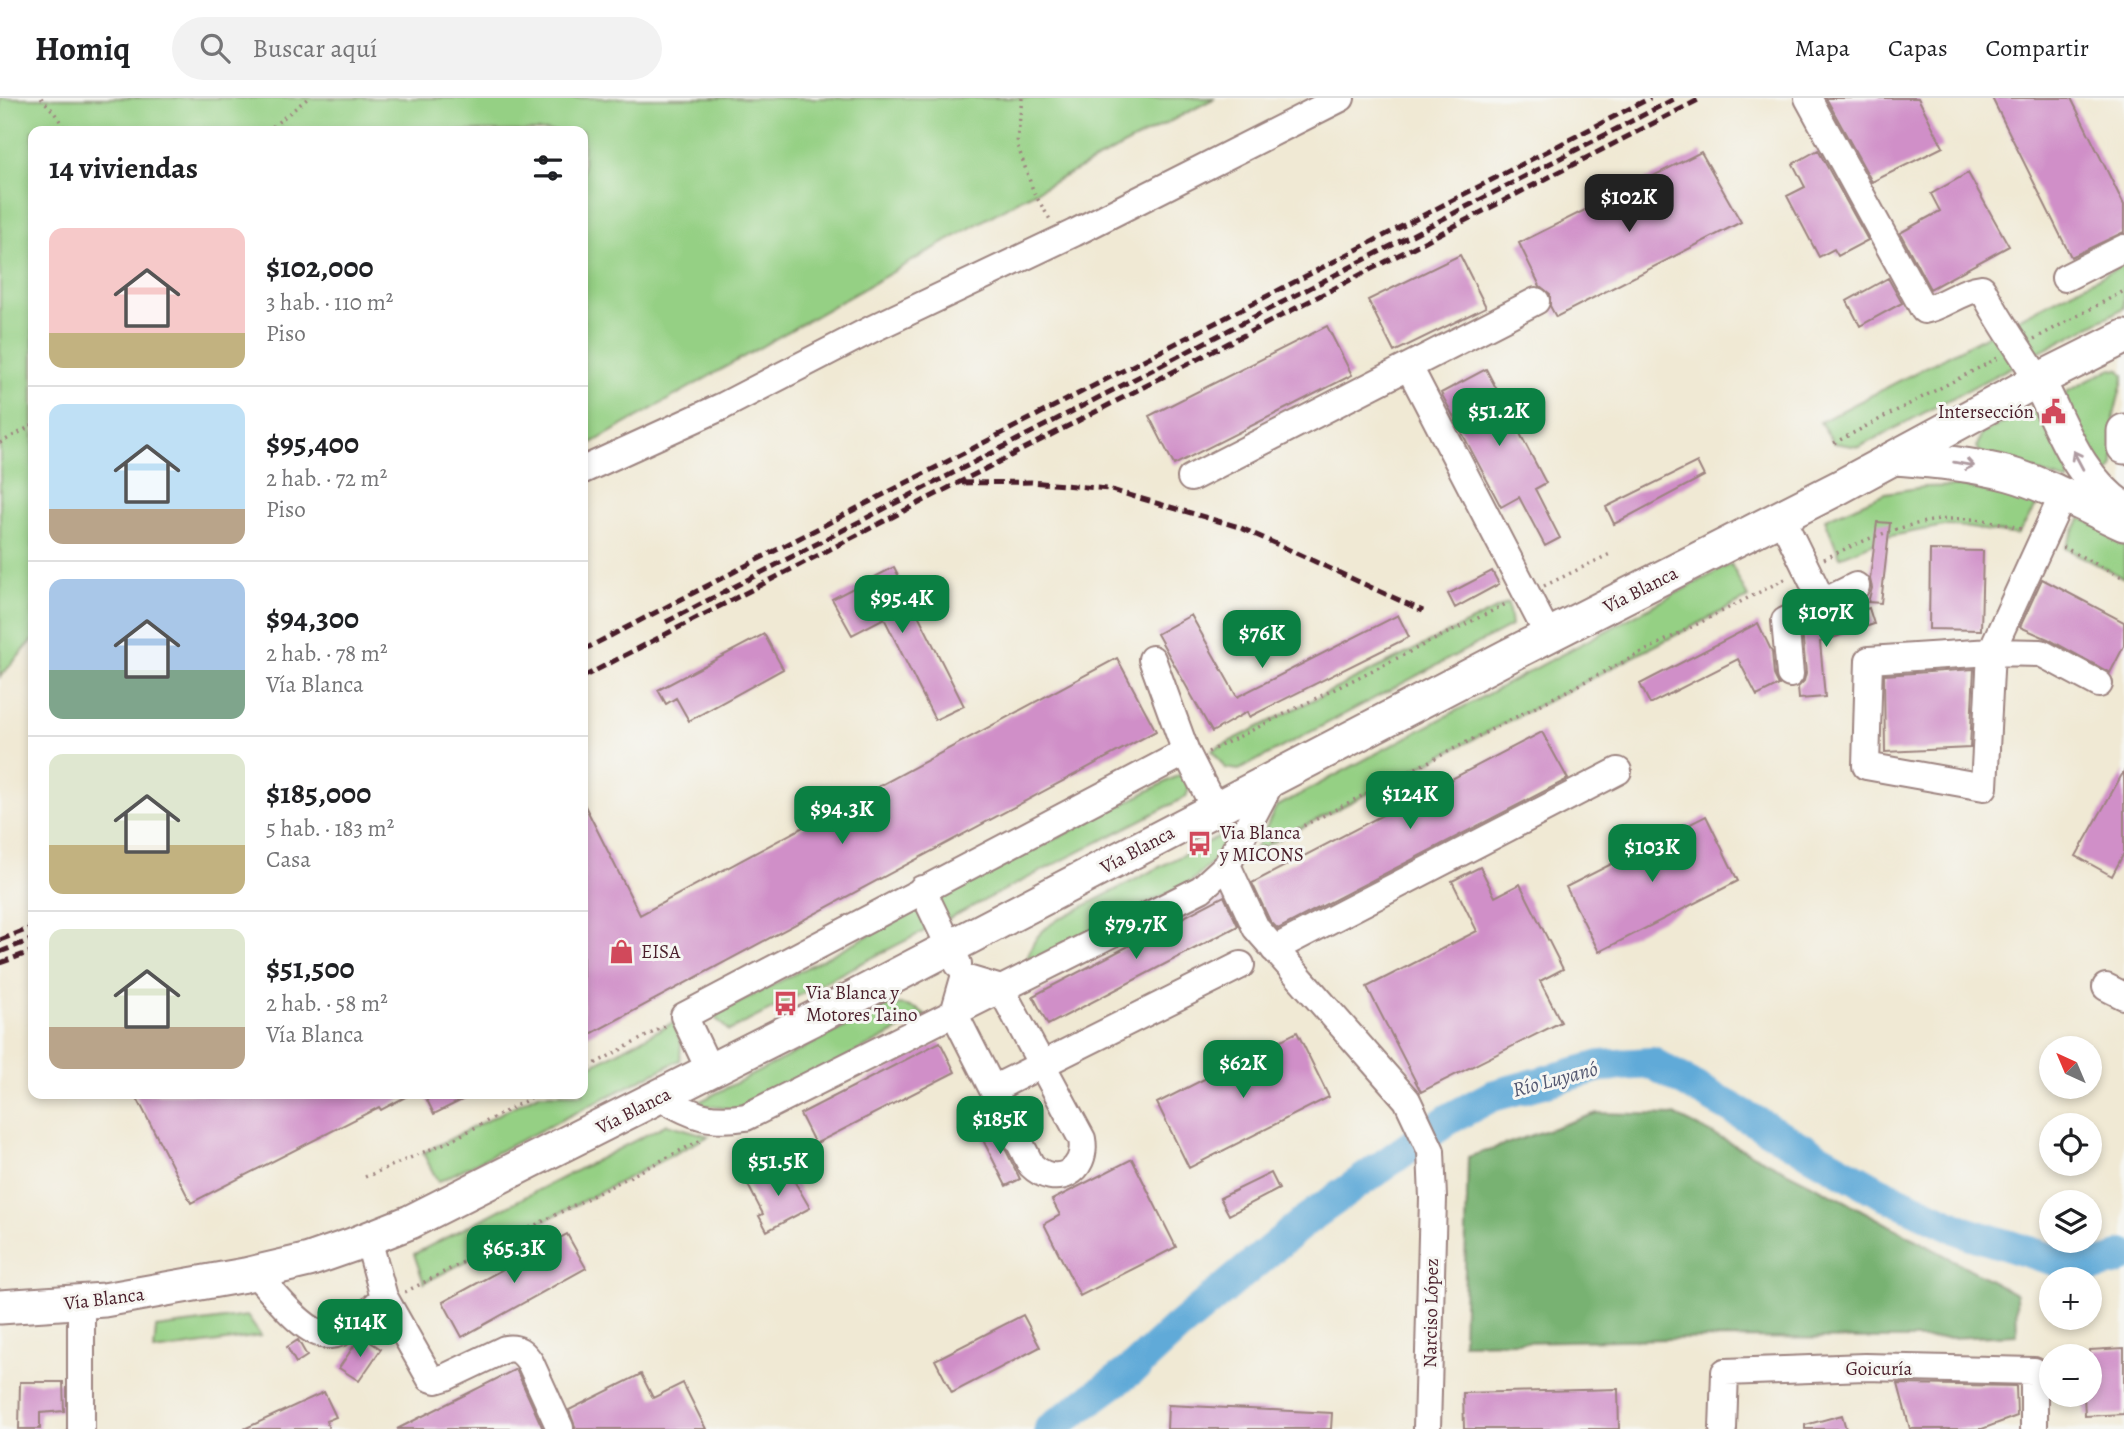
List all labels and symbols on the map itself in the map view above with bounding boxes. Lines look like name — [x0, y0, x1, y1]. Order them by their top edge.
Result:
pin: $102K — [1580, 174, 1678, 234]
pin: $51.2K — [1442, 388, 1556, 448]
public building icon: Intersección — [2040, 397, 2068, 425]
place label: Intersección — [1938, 399, 2034, 425]
one-way arrow — [2070, 450, 2084, 471]
one-way arrow — [1952, 458, 1974, 471]
street label: Vía Blanca — [1598, 560, 1682, 620]
pin: $95.4K — [845, 575, 959, 635]
pin: $107K — [1777, 589, 1875, 649]
pin: $76K — [1221, 610, 1303, 670]
pin: $124K — [1361, 772, 1459, 831]
pin: $94.3K — [785, 786, 899, 846]
street label: Vía Blanca — [1095, 819, 1179, 881]
place label: Via Blanca y MICONS — [1219, 820, 1304, 868]
pin: $103K — [1603, 824, 1701, 884]
bus stop icon: Via Blanca y MICONS — [1186, 829, 1214, 857]
pin: $79.7K — [1079, 902, 1193, 961]
shop icon: EISA — [607, 937, 635, 965]
place label: EISA — [641, 939, 681, 965]
place label: Via Blanca y Motores Taino — [805, 980, 917, 1028]
bus stop icon: Via Blanca y Motores Taino — [772, 989, 800, 1017]
north arrow — [2039, 1036, 2102, 1099]
pin: $62K — [1202, 1040, 1284, 1100]
water label: Río Luyanó — [1509, 1054, 1601, 1104]
street label: Vía Blanca — [591, 1081, 675, 1141]
pin: $185K — [951, 1096, 1049, 1156]
pin: $51.5K — [721, 1138, 835, 1198]
pin: $65.3K — [457, 1226, 571, 1285]
street label: Narciso López — [1417, 1258, 1445, 1368]
street label: Vía Blanca — [61, 1281, 146, 1317]
pin: $114K — [311, 1300, 409, 1359]
street label: Goicuría — [1846, 1356, 1913, 1382]

